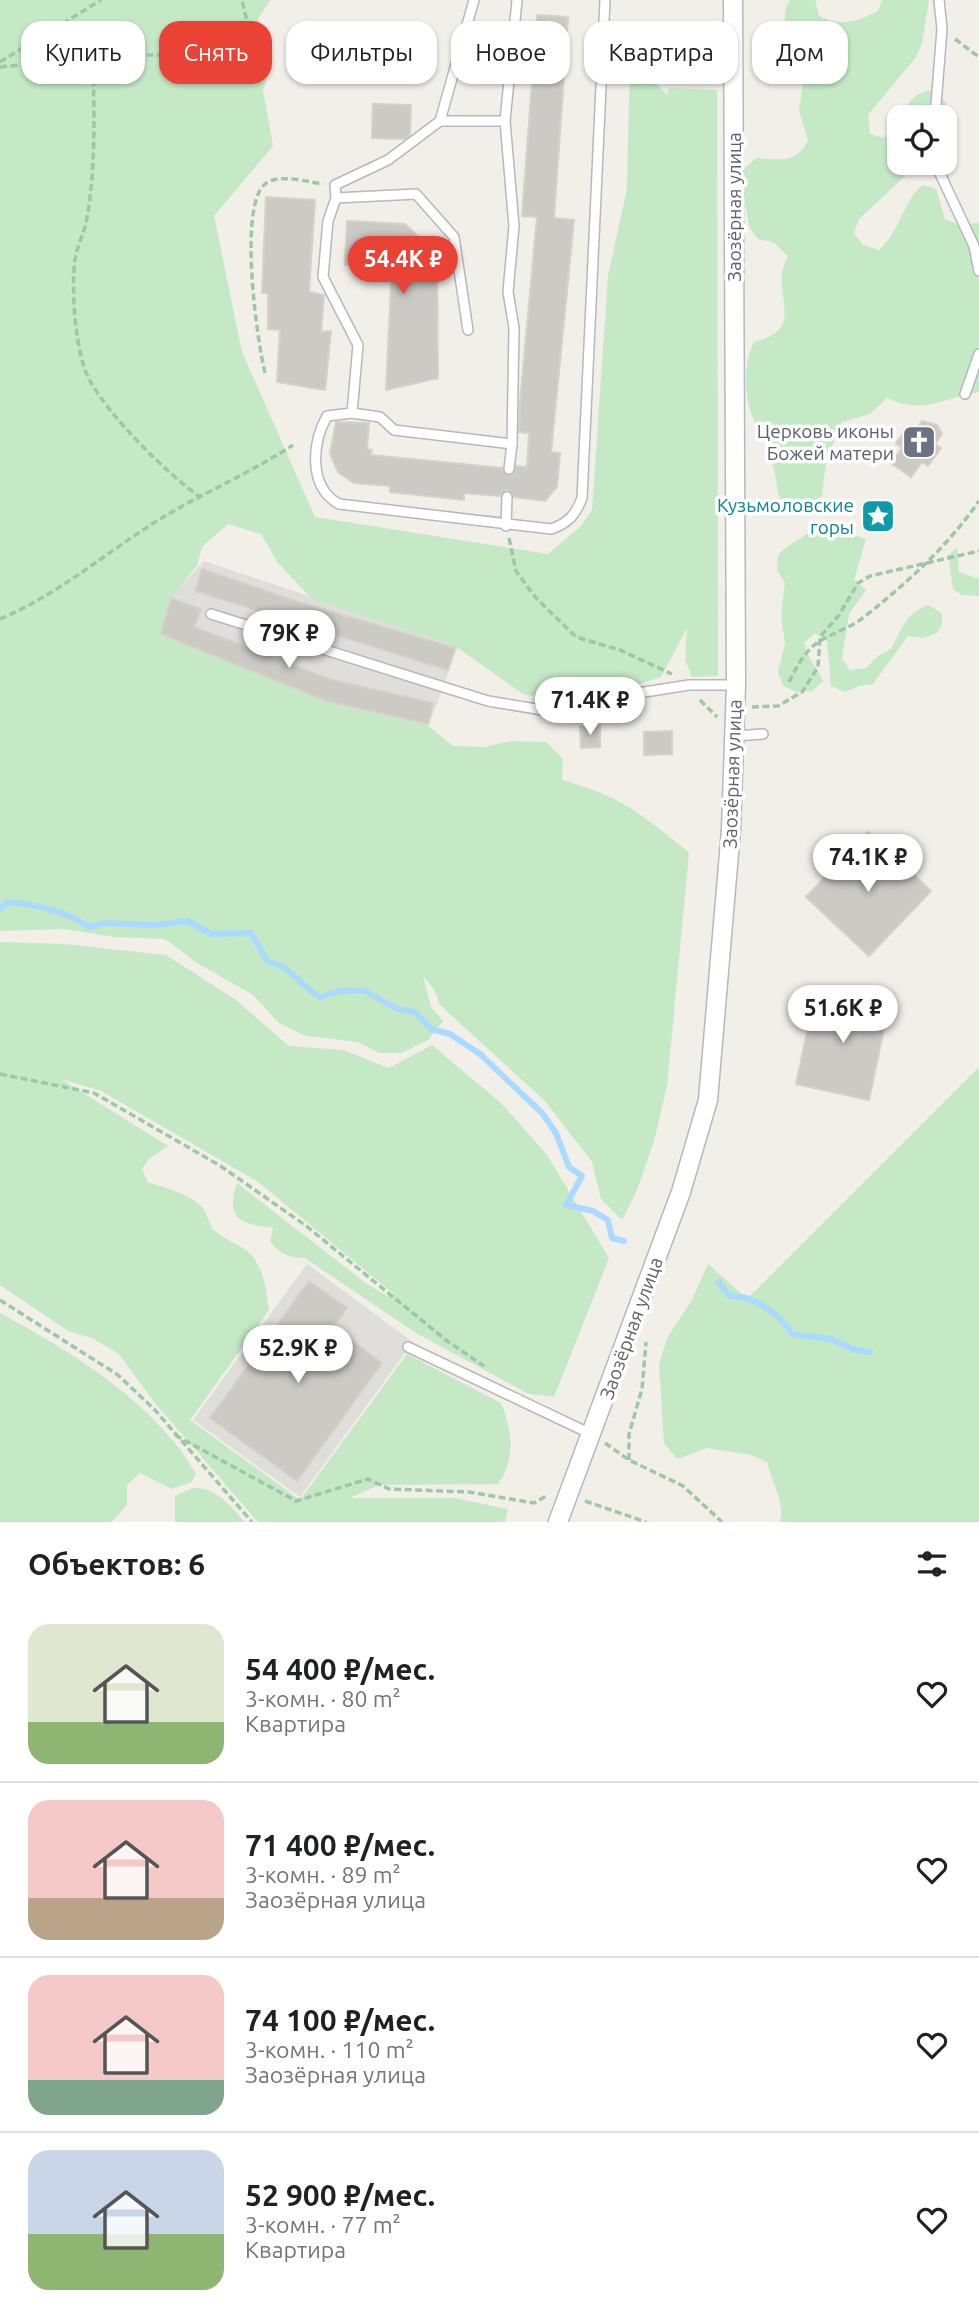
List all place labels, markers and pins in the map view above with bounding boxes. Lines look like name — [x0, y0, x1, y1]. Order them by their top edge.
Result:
pin: 54.4K ₽ — [338, 236, 468, 296]
place label: Церковь иконы Божей матери — [757, 420, 894, 464]
church icon: Церковь иконы Божей матери — [900, 423, 938, 461]
place label: Кузьмоловские горы — [717, 494, 854, 538]
place icon: Кузьмоловские горы — [859, 497, 897, 535]
pin: 79K ₽ — [240, 610, 338, 670]
pin: 71.4K ₽ — [525, 678, 655, 737]
pin: 74.1K ₽ — [803, 834, 933, 894]
pin: 51.6K ₽ — [778, 986, 908, 1045]
pin: 52.9K ₽ — [233, 1326, 363, 1385]

